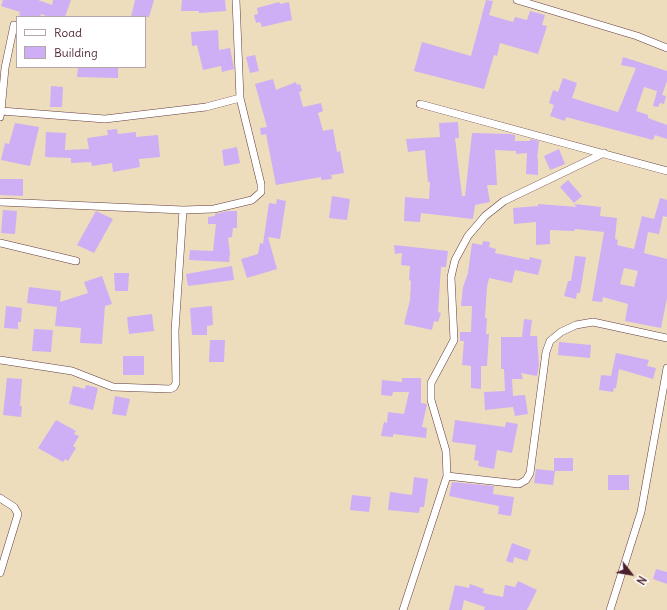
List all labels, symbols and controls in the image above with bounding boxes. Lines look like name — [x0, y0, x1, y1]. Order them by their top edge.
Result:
legend — [16, 16, 146, 68]
text: Road — [54, 25, 82, 40]
text: Building — [54, 45, 98, 60]
north arrow — [611, 554, 651, 594]
text: N — [633, 573, 649, 587]

